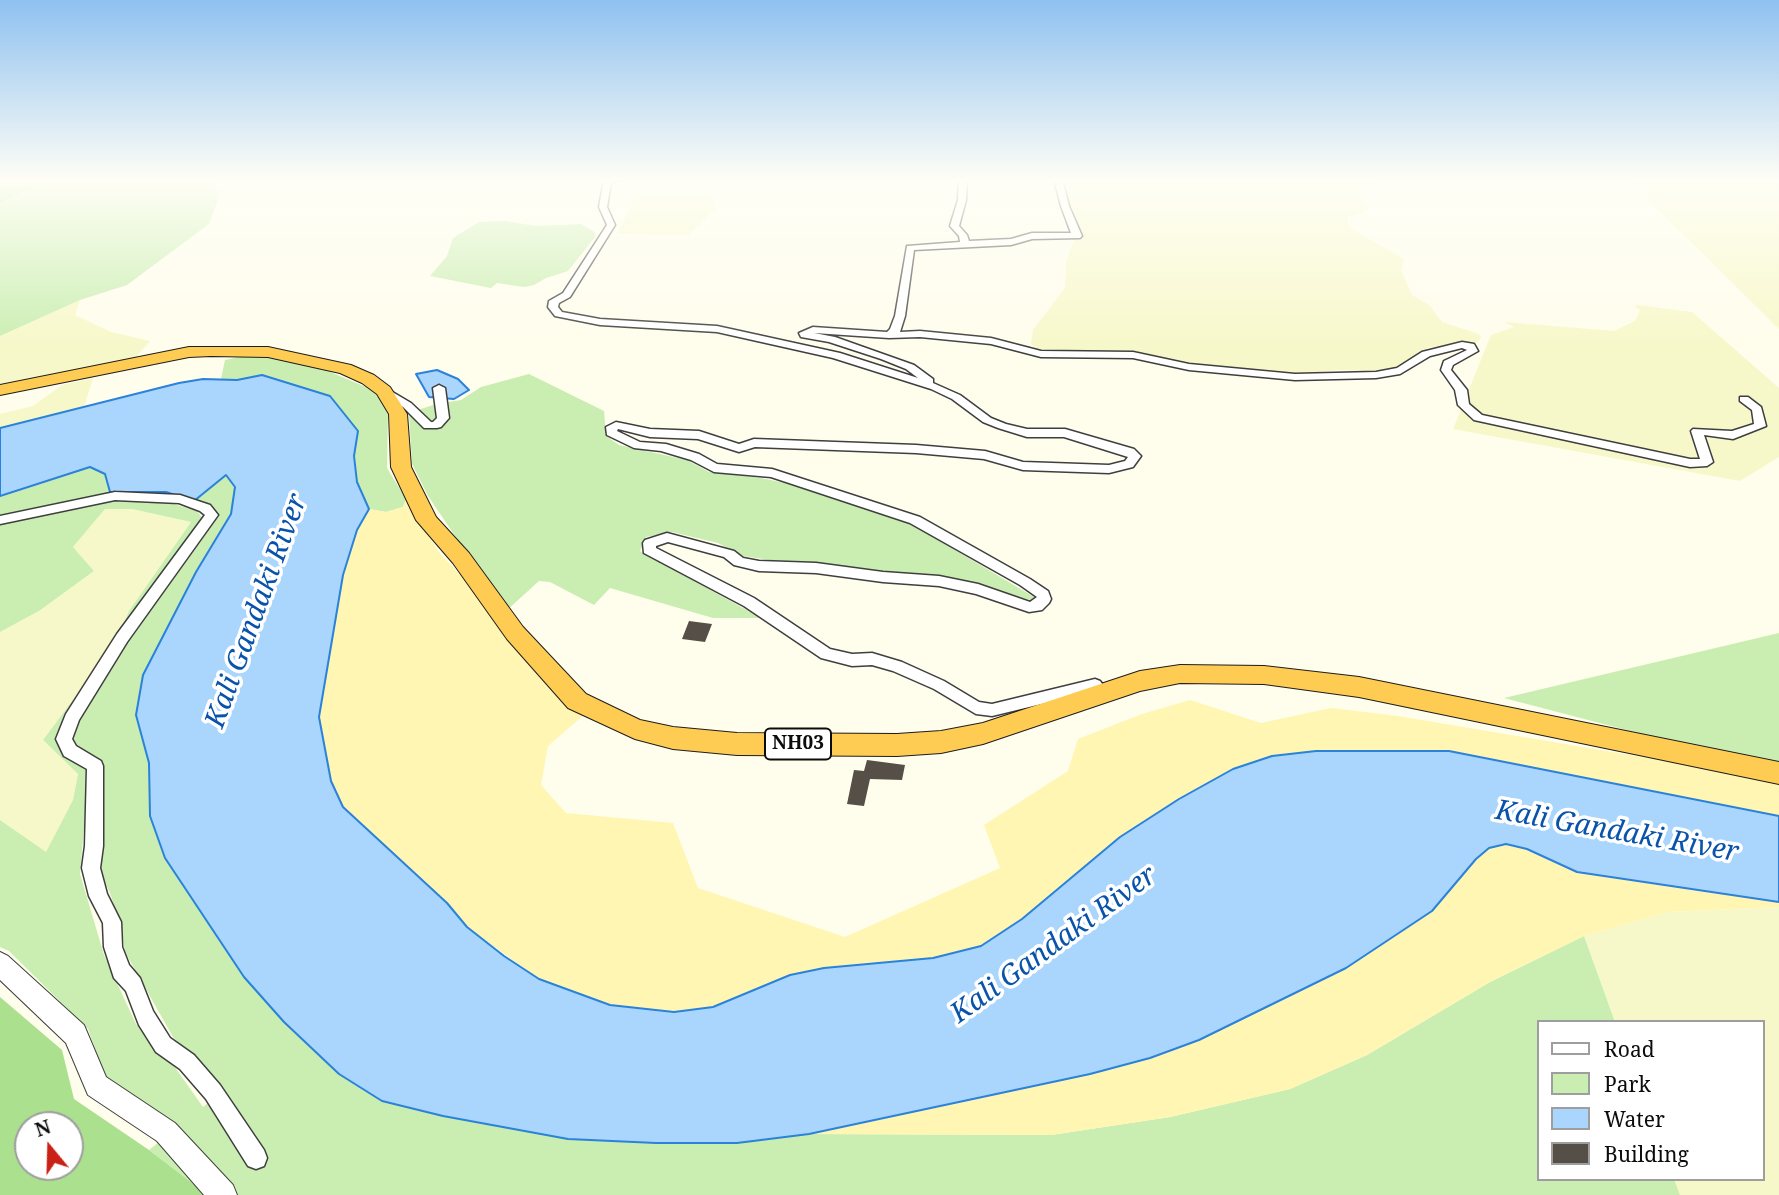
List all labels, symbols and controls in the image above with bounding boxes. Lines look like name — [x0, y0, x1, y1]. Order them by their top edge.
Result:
water label: Kali Gandaki River — [199, 490, 315, 732]
road number: NH03 — [765, 729, 831, 760]
water label: Kali Gandaki River — [1493, 794, 1741, 870]
water label: Kali Gandaki River — [944, 859, 1164, 1031]
legend — [1538, 1020, 1765, 1181]
text: Road — [1604, 1035, 1655, 1063]
text: Park — [1604, 1070, 1651, 1098]
text: Water — [1604, 1105, 1665, 1133]
north arrow — [14, 1111, 84, 1181]
text: N — [31, 1113, 54, 1143]
text: Building — [1604, 1140, 1689, 1168]

